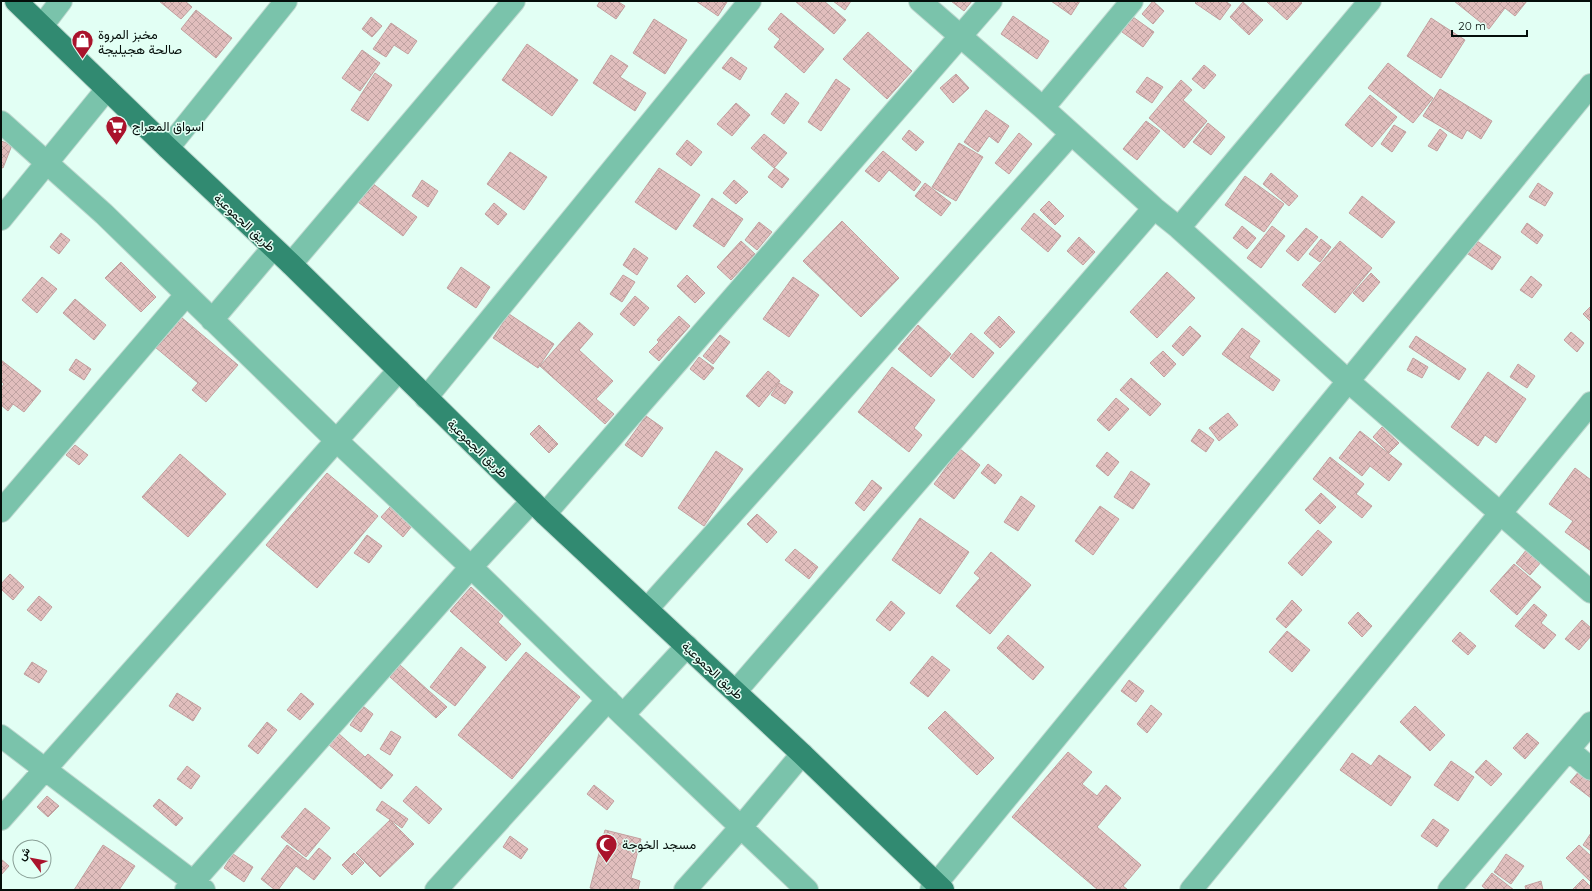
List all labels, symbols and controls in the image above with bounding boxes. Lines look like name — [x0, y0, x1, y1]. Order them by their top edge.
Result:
scale bar — [1452, 12, 1527, 38]
text: 20 m — [1458, 18, 1486, 33]
place label: مخبز المروة صالحة هجيليجة — [98, 26, 182, 57]
shop icon: مخبز المروة صالحة هجيليجة — [70, 28, 96, 61]
supermarket icon: اسواق المعراج — [104, 113, 130, 146]
place label: اسواق المعراج — [132, 118, 204, 136]
street label: طريق الجموعية — [210, 189, 279, 255]
street label: طريق الجموعية — [444, 415, 512, 482]
street label: طريق الجموعية — [678, 637, 747, 703]
mosque icon: مسجد الخوجة — [594, 831, 620, 864]
place label: مسجد الخوجة — [622, 836, 696, 853]
north arrow — [12, 839, 52, 879]
text: ش — [14, 844, 33, 863]

